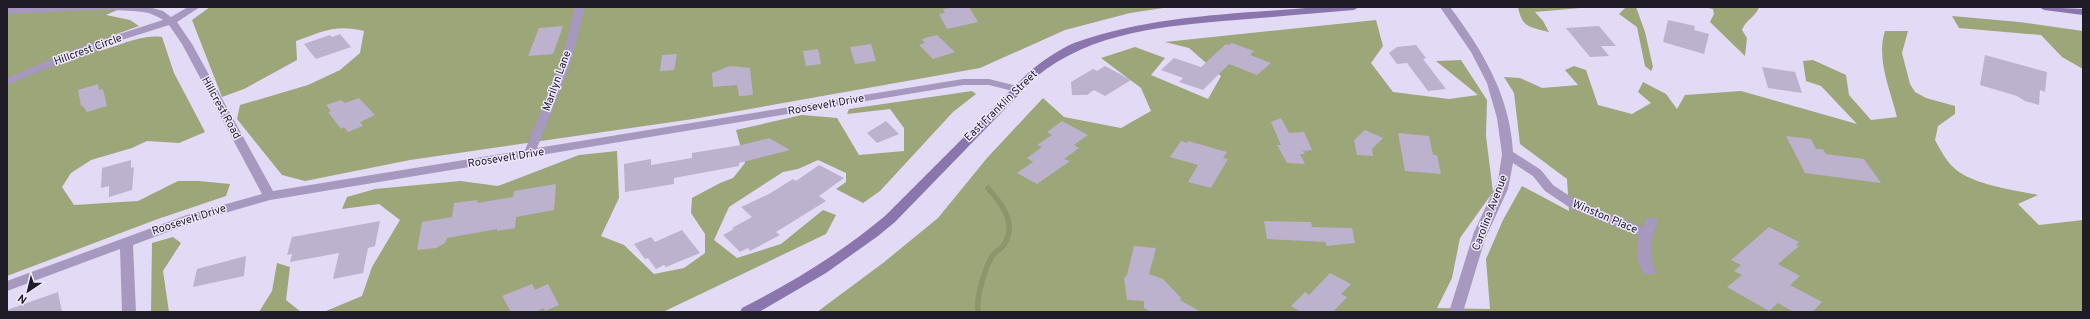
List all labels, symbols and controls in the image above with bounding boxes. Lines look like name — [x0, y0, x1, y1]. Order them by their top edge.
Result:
street label: Hillcrest Circle — [52, 31, 124, 69]
street label: Marilyn Lane — [540, 49, 574, 113]
street label: East Franklin Street — [962, 68, 1040, 144]
street label: Hillcrest Road — [198, 74, 244, 142]
street label: Roosevelt Drive — [787, 91, 865, 119]
street label: Roosevelt Drive — [467, 145, 545, 171]
street label: Carolina Avenue — [1469, 173, 1511, 253]
street label: Winston Place — [1570, 197, 1640, 237]
street label: Roosevelt Drive — [150, 201, 228, 239]
north arrow — [8, 271, 48, 311]
text: N — [16, 290, 30, 306]

